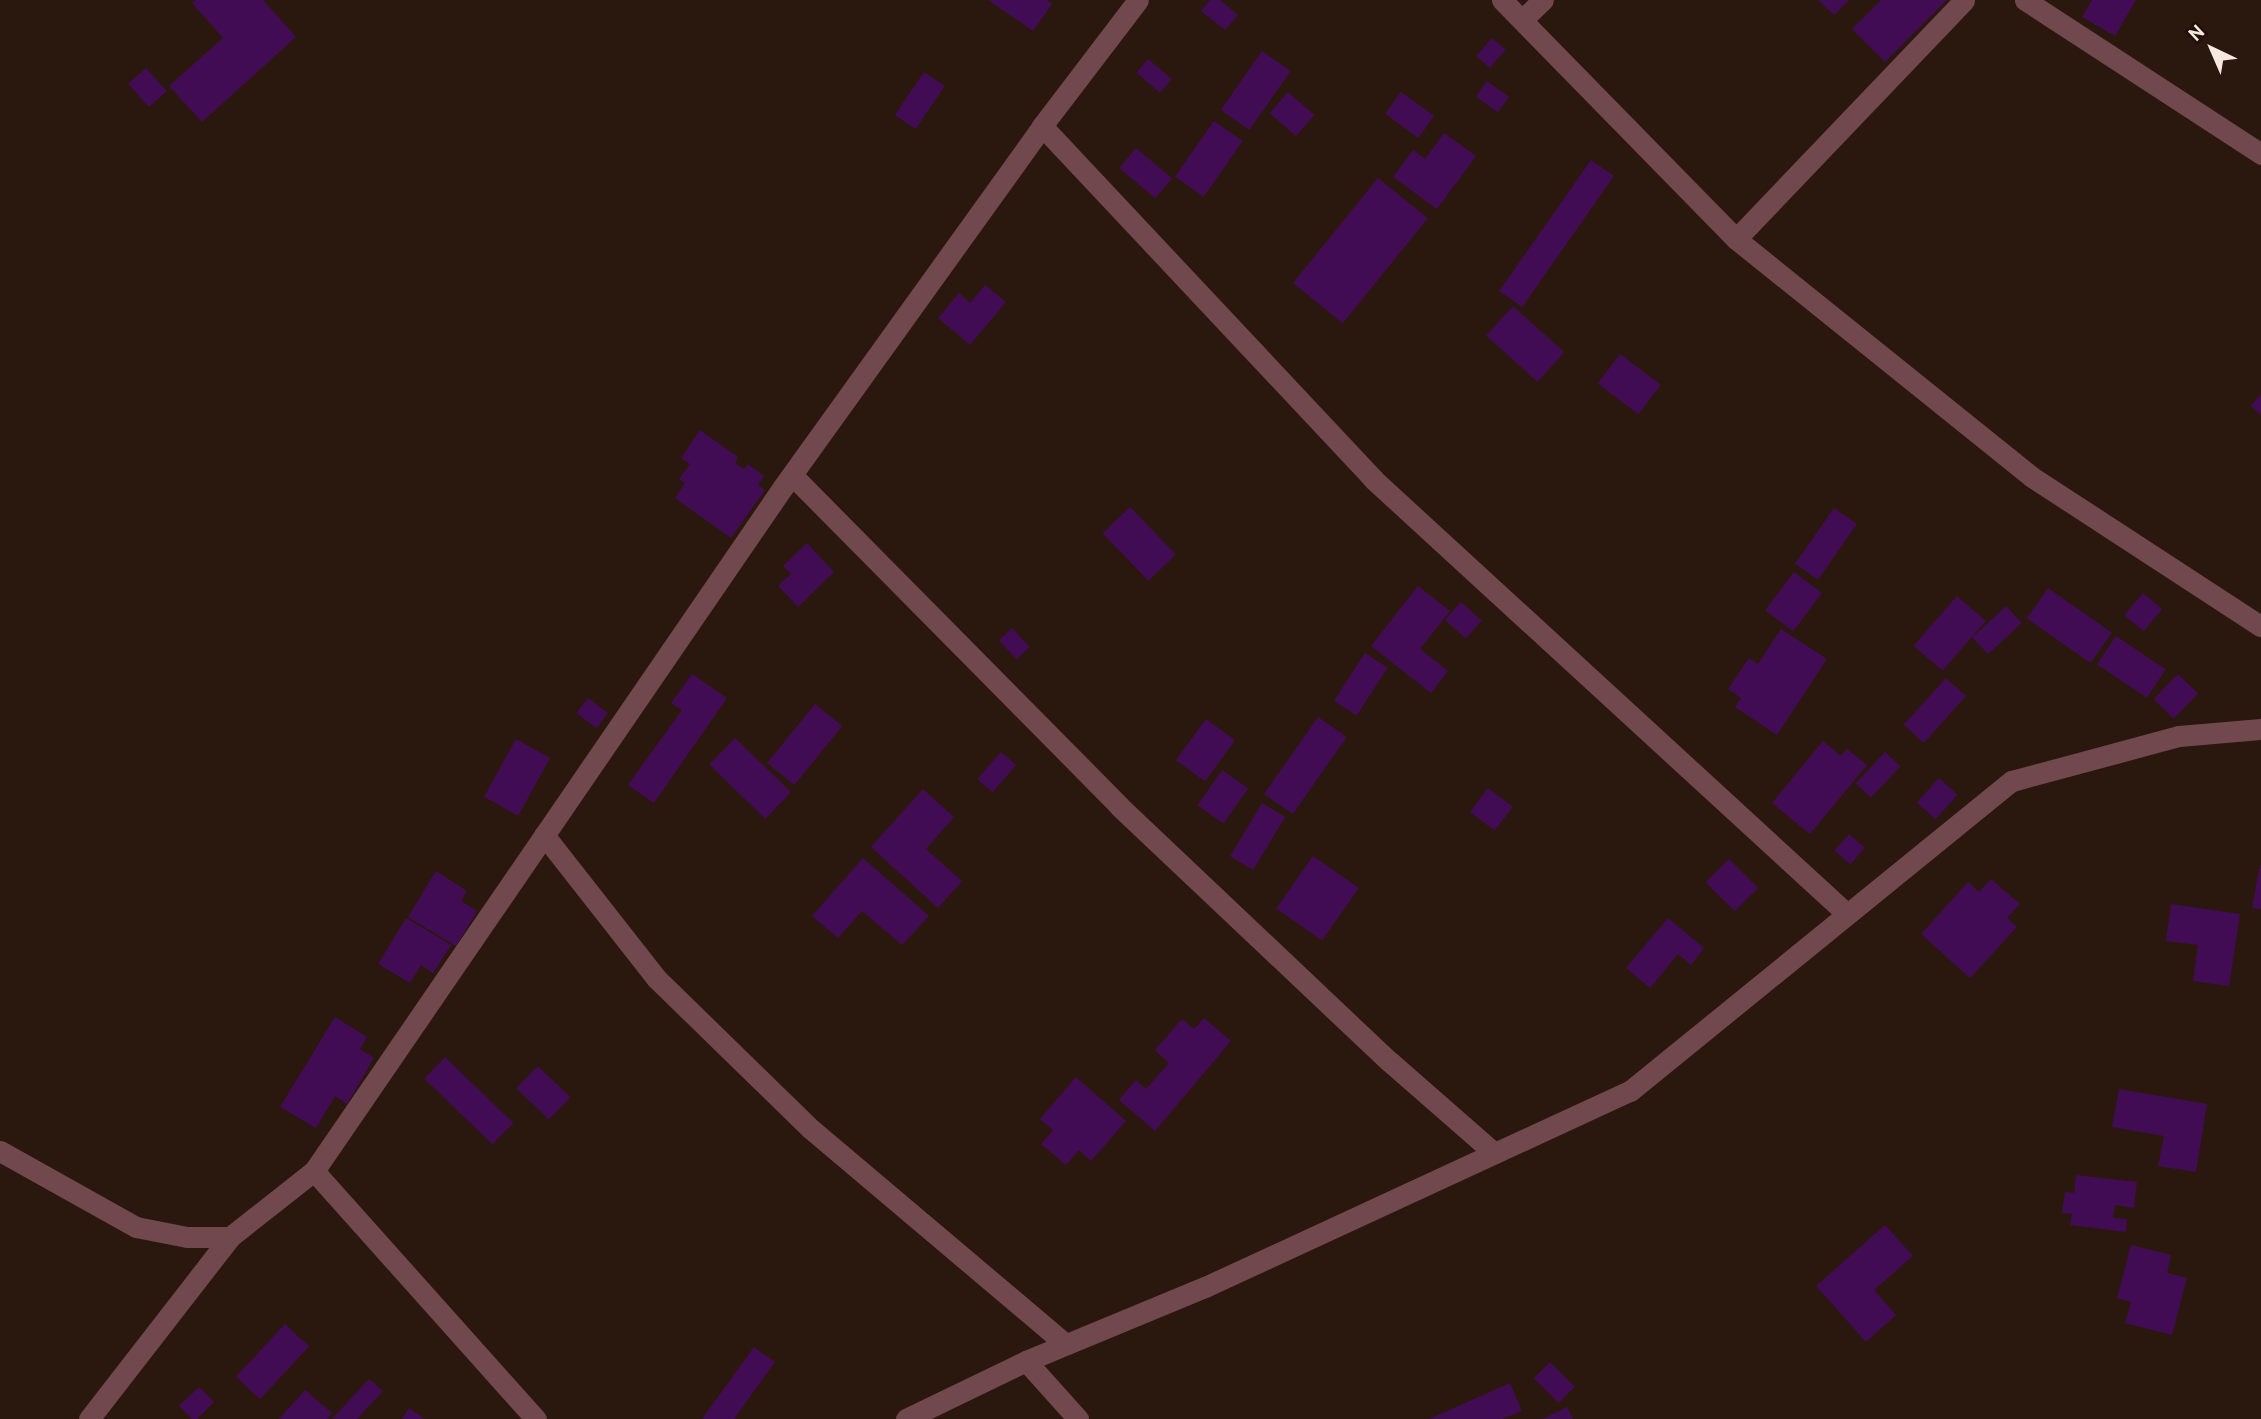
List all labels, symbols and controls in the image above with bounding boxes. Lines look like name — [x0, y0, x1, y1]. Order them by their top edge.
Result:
north arrow — [2177, 14, 2247, 84]
text: N — [2184, 21, 2211, 47]

